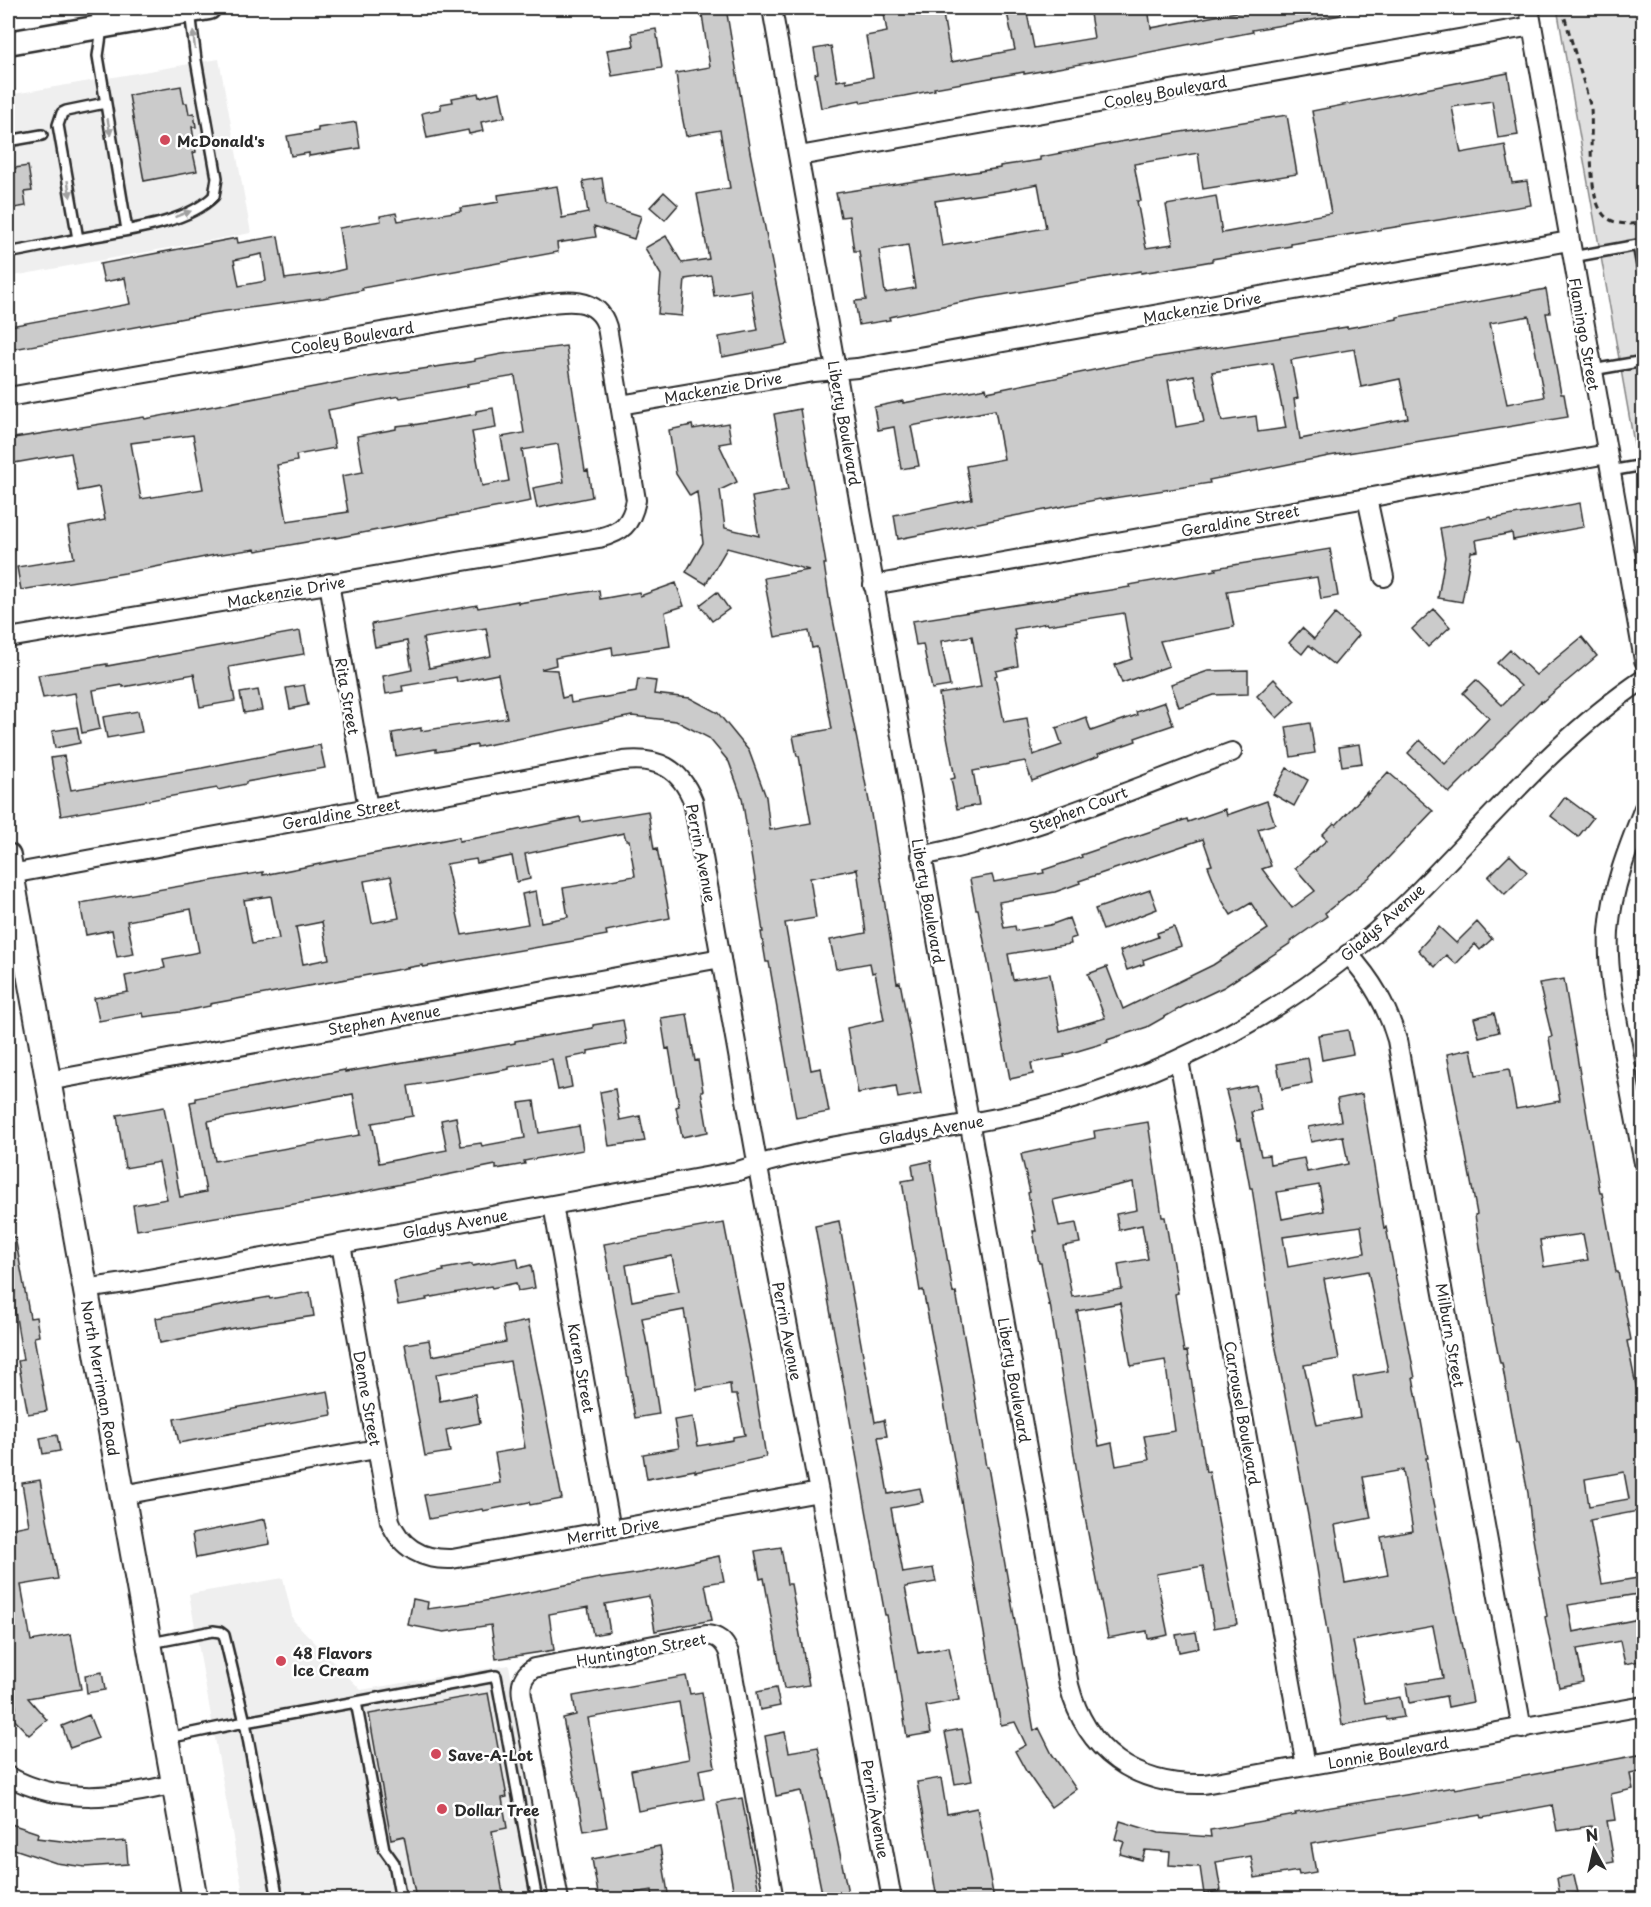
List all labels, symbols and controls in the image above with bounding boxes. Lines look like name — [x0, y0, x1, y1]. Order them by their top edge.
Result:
one-way arrow — [189, 30, 199, 49]
street label: Cooley Boulevard — [1102, 69, 1228, 113]
one-way arrow — [105, 117, 114, 136]
place label: McDonald's — [177, 129, 265, 152]
marker: McDonald's — [158, 133, 172, 147]
one-way arrow — [65, 179, 74, 198]
one-way arrow — [175, 209, 193, 219]
street label: Flamingo Street — [1564, 276, 1606, 392]
street label: Mackenzie Drive — [1141, 285, 1263, 329]
street label: Cooley Boulevard — [289, 315, 415, 359]
street label: Liberty Boulevard — [823, 359, 867, 487]
street label: Mackenzie Drive — [662, 365, 784, 409]
street label: Geraldine Street — [1179, 498, 1301, 542]
street label: Mackenzie Drive — [225, 569, 347, 613]
street label: Rita Street — [330, 656, 366, 736]
street label: Stephen Court — [1025, 780, 1131, 838]
street label: Geraldine Street — [280, 791, 402, 835]
street label: Perrin Avenue — [681, 802, 723, 904]
street label: Liberty Boulevard — [907, 837, 951, 965]
street label: Gladys Avenue — [1335, 878, 1429, 966]
street label: Stephen Avenue — [326, 998, 442, 1040]
street label: Gladys Avenue — [877, 1108, 985, 1150]
street label: Gladys Avenue — [401, 1202, 509, 1244]
street label: Perrin Avenue — [767, 1280, 809, 1382]
street label: Milburn Street — [1431, 1281, 1471, 1389]
street label: North Merriman Road — [76, 1298, 126, 1458]
street label: Liberty Boulevard — [993, 1316, 1037, 1444]
street label: Karen Street — [563, 1321, 601, 1415]
street label: Carrousel Boulevard — [1219, 1339, 1267, 1487]
street label: Denne Street — [348, 1348, 388, 1448]
street label: Merritt Drive — [565, 1511, 661, 1549]
street label: Huntington Street — [574, 1626, 708, 1672]
place label: 48 Flavors Ice Cream — [293, 1641, 372, 1681]
marker: 48 Flavors Ice Cream — [274, 1654, 288, 1668]
street label: Lonnie Boulevard — [1326, 1730, 1450, 1774]
place label: Save-A-Lot — [448, 1743, 533, 1766]
marker: Save-A-Lot — [429, 1747, 443, 1761]
street label: Perrin Avenue — [856, 1758, 896, 1860]
place label: Dollar Tree — [454, 1798, 540, 1821]
marker: Dollar Tree — [435, 1802, 449, 1816]
north arrow — [1564, 1820, 1624, 1880]
text: N — [1584, 1821, 1600, 1847]

